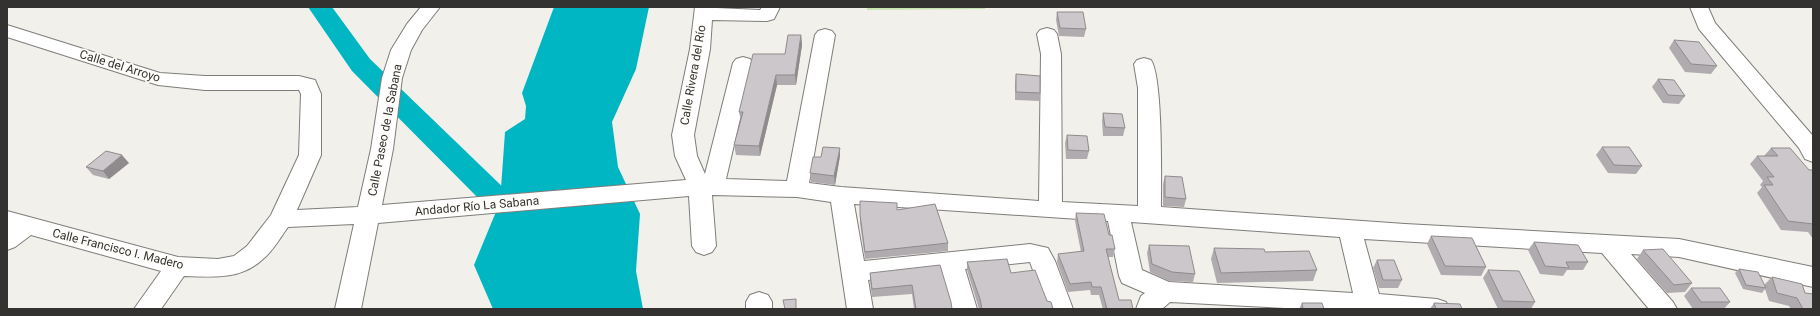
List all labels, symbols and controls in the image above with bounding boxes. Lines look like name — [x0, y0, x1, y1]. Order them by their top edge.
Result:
street label: Calle Rivera del Río — [677, 24, 709, 126]
street label: Calle del Arroyo — [78, 47, 162, 85]
street label: Calle Paseo de la Sabana — [365, 63, 405, 197]
street label: Andador Río La Sabana — [414, 194, 540, 218]
street label: Calle Francisco I. Madero — [51, 226, 185, 272]

